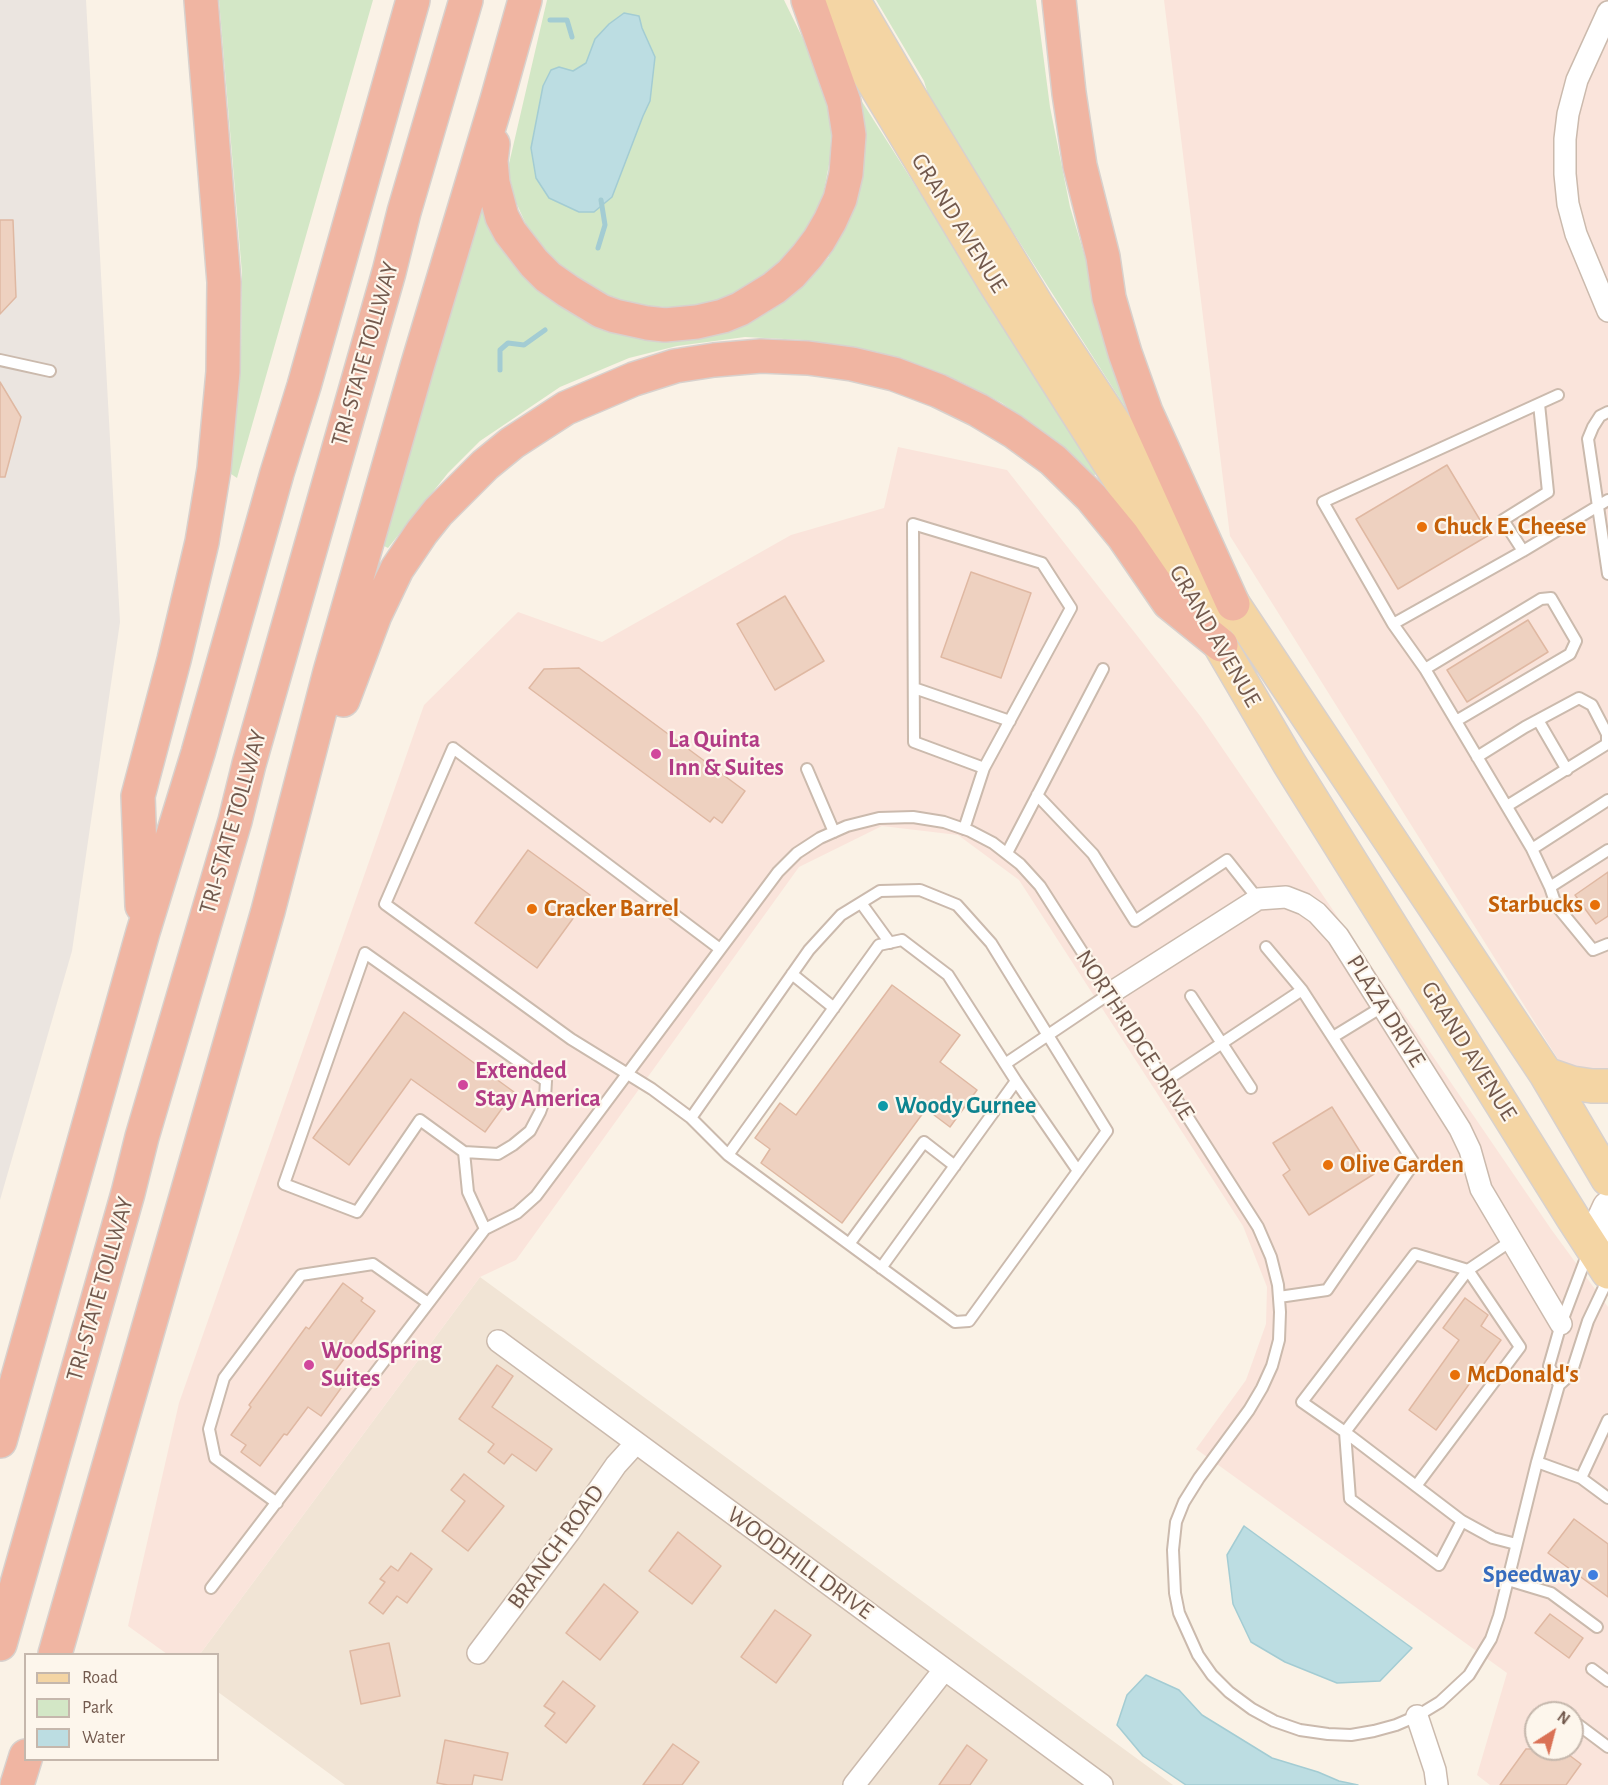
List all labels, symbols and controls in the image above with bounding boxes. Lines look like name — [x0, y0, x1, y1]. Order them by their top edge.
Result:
street label: GRAND AVENUE — [905, 148, 1013, 298]
street label: TRI-STATE TOLLWAY — [325, 258, 405, 450]
place label: Chuck E. Cheese — [1434, 513, 1586, 541]
marker: Chuck E. Cheese — [1415, 520, 1429, 534]
street label: GRAND AVENUE — [1163, 560, 1267, 712]
street label: TRI-STATE TOLLWAY — [193, 726, 273, 918]
place label: La Quinta Inn & Suites — [668, 726, 784, 782]
marker: La Quinta Inn & Suites — [649, 747, 663, 761]
place label: Starbucks — [1488, 891, 1583, 919]
place label: Cracker Barrel — [544, 895, 679, 923]
marker: Starbucks — [1588, 898, 1602, 912]
marker: Cracker Barrel — [525, 902, 539, 916]
street label: NORTHRIDGE DRIVE — [1069, 945, 1201, 1125]
street label: PLAZA DRIVE — [1340, 950, 1432, 1072]
street label: GRAND AVENUE — [1415, 976, 1523, 1126]
place label: Extended Stay America — [475, 1057, 601, 1113]
marker: Extended Stay America — [456, 1078, 470, 1092]
place label: Woody Gurnee — [895, 1092, 1036, 1120]
marker: Woody Gurnee — [876, 1099, 890, 1113]
place label: Olive Garden — [1340, 1151, 1464, 1179]
marker: Olive Garden — [1321, 1158, 1335, 1172]
street label: TRI-STATE TOLLWAY — [60, 1193, 140, 1385]
place label: WoodSpring Suites — [321, 1337, 441, 1393]
marker: WoodSpring Suites — [302, 1358, 316, 1372]
place label: McDonald's — [1467, 1361, 1579, 1389]
marker: McDonald's — [1448, 1368, 1462, 1382]
street label: BRANCH ROAD — [501, 1479, 611, 1615]
street label: WOODHILL DRIVE — [721, 1500, 879, 1626]
place label: Speedway — [1483, 1561, 1581, 1589]
marker: Speedway — [1586, 1568, 1600, 1582]
legend — [24, 1653, 219, 1761]
text: Road — [82, 1669, 118, 1687]
text: Park — [82, 1699, 113, 1717]
north arrow — [1524, 1701, 1584, 1761]
text: N — [1554, 1708, 1573, 1728]
text: Water — [82, 1729, 125, 1747]

